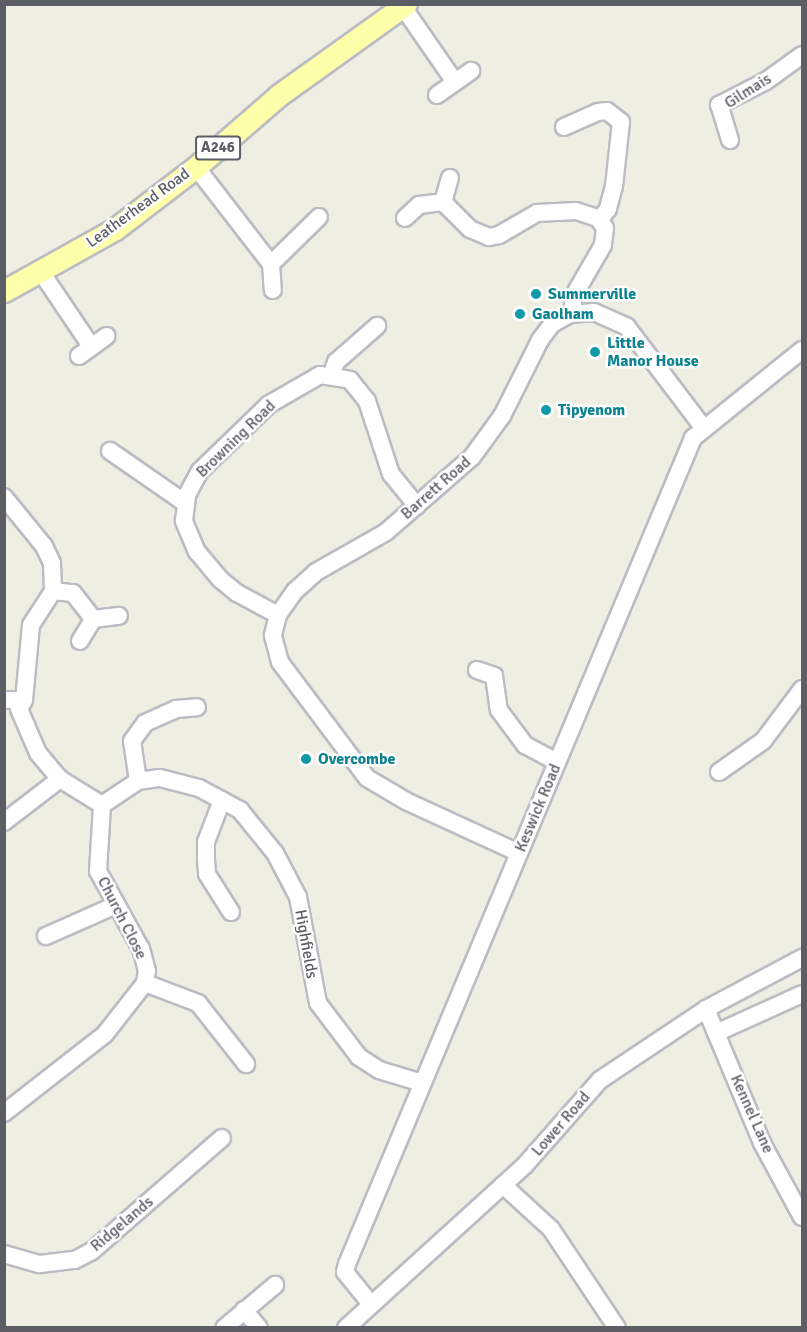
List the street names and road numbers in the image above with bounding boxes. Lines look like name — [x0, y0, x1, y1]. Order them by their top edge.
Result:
street label: Gilmais — [721, 69, 775, 113]
road number: A246 — [194, 136, 242, 160]
street label: Leatherhead Road — [83, 164, 193, 252]
street label: Browning Road — [192, 396, 280, 482]
street label: Barrett Road — [397, 452, 475, 524]
street label: Keswick Road — [511, 761, 565, 855]
street label: Church Close — [93, 874, 151, 962]
street label: Highfields — [290, 908, 322, 980]
street label: Kennel Lane — [726, 1072, 778, 1156]
street label: Lower Road — [528, 1088, 594, 1160]
street label: Ridgelands — [87, 1192, 157, 1256]

